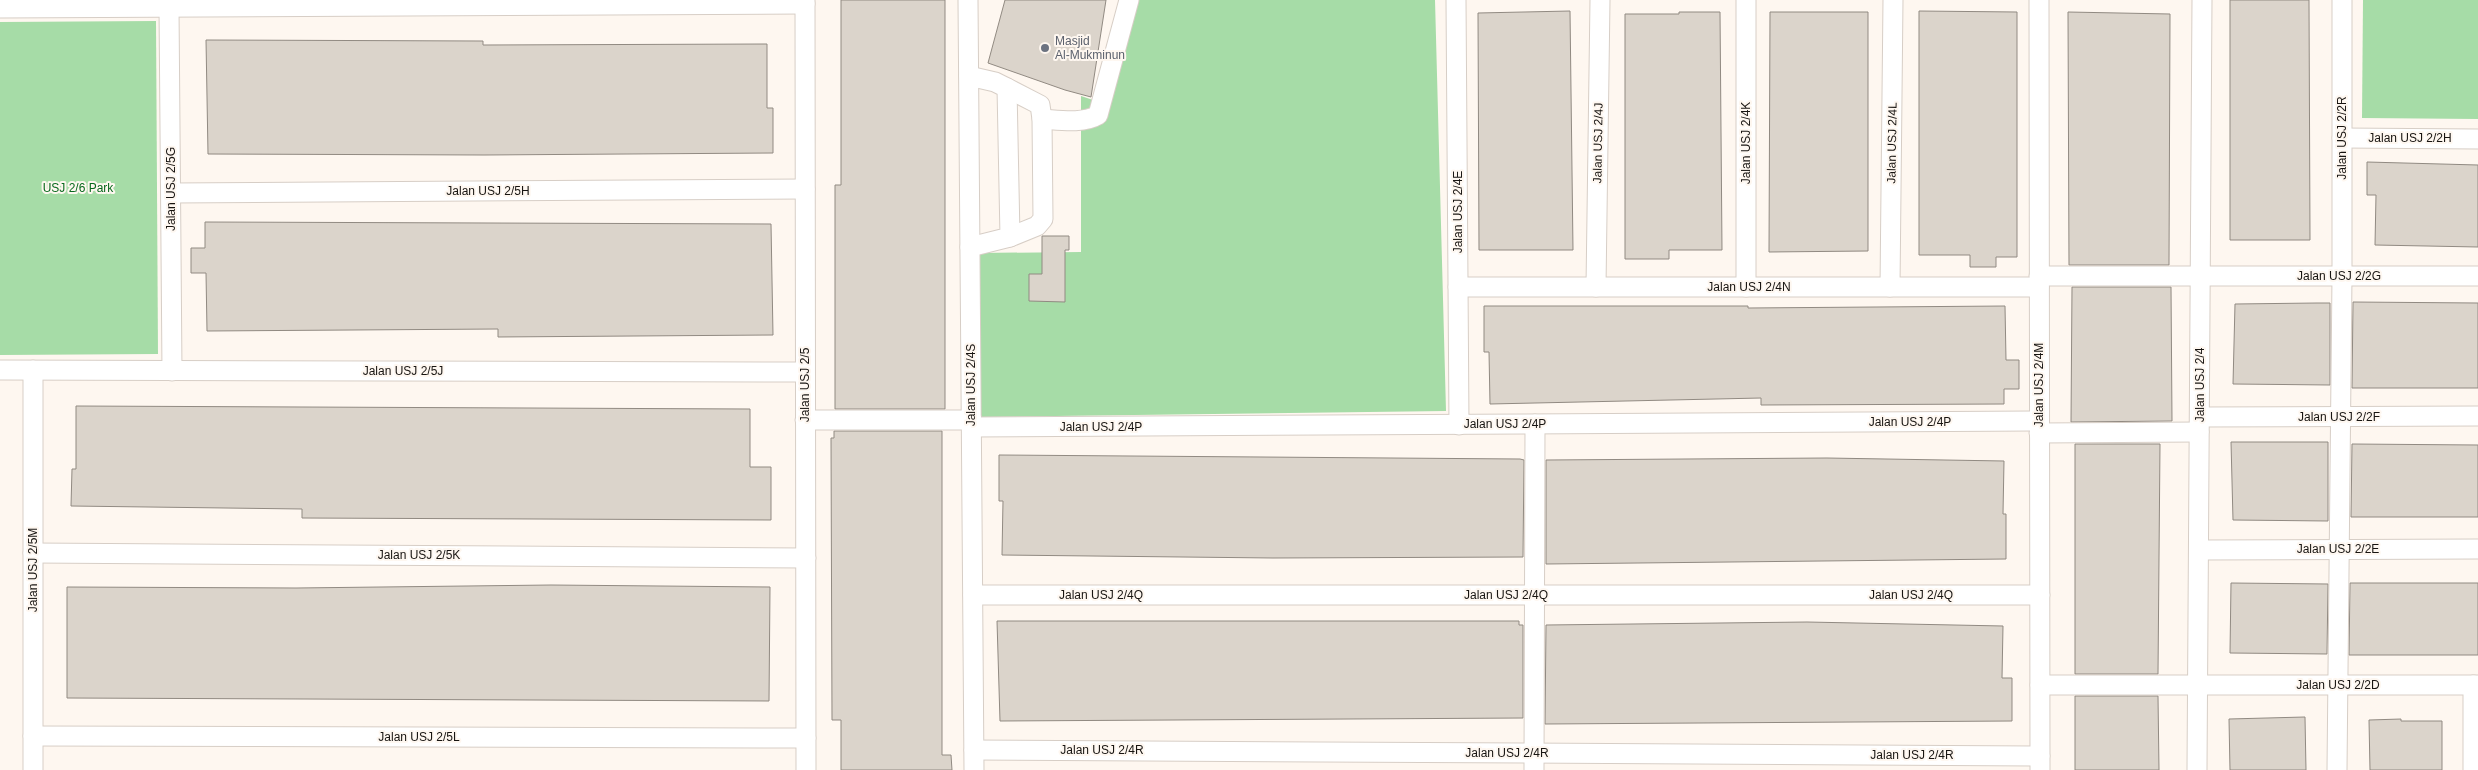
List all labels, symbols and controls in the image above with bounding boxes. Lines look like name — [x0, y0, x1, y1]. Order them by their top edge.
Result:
place label: Masjid Al-Mukminun — [1055, 34, 1125, 62]
marker: Masjid Al-Mukminun — [1039, 42, 1051, 54]
street label: Jalan USJ 2/2R — [2335, 96, 2349, 180]
street label: Jalan USJ 2/4K — [1739, 102, 1753, 184]
street label: Jalan USJ 2/4L — [1884, 102, 1900, 184]
street label: Jalan USJ 2/4J — [1590, 103, 1606, 183]
street label: Jalan USJ 2/2H — [2368, 131, 2452, 145]
street label: Jalan USJ 2/5G — [164, 147, 178, 231]
street label: Jalan USJ 2/4E — [1451, 171, 1465, 253]
park label: USJ 2/6 Park — [43, 181, 114, 195]
street label: Jalan USJ 2/5H — [446, 184, 530, 198]
street label: Jalan USJ 2/2G — [2297, 269, 2381, 283]
street label: Jalan USJ 2/4N — [1707, 280, 1791, 294]
street label: Jalan USJ 2/4M — [2032, 343, 2046, 427]
street label: Jalan USJ 2/4S — [964, 344, 978, 426]
street label: Jalan USJ 2/5 — [798, 347, 812, 422]
street label: Jalan USJ 2/4 — [2193, 347, 2207, 422]
street label: Jalan USJ 2/5J — [363, 364, 443, 378]
street label: Jalan USJ 2/2F — [2298, 410, 2380, 424]
street label: Jalan USJ 2/4P — [1869, 415, 1951, 429]
street label: Jalan USJ 2/4P — [1464, 417, 1546, 431]
street label: Jalan USJ 2/4P — [1060, 420, 1142, 434]
street label: Jalan USJ 2/5M — [26, 528, 40, 612]
street label: Jalan USJ 2/2E — [2297, 542, 2379, 556]
street label: Jalan USJ 2/5K — [378, 548, 460, 562]
street label: Jalan USJ 2/4Q — [1059, 588, 1143, 602]
street label: Jalan USJ 2/4Q — [1464, 588, 1548, 602]
street label: Jalan USJ 2/4Q — [1869, 588, 1953, 602]
street label: Jalan USJ 2/2D — [2296, 678, 2380, 692]
street label: Jalan USJ 2/5L — [378, 730, 460, 744]
street label: Jalan USJ 2/4R — [1060, 743, 1144, 757]
street label: Jalan USJ 2/4R — [1465, 746, 1549, 760]
street label: Jalan USJ 2/4R — [1870, 748, 1954, 762]

